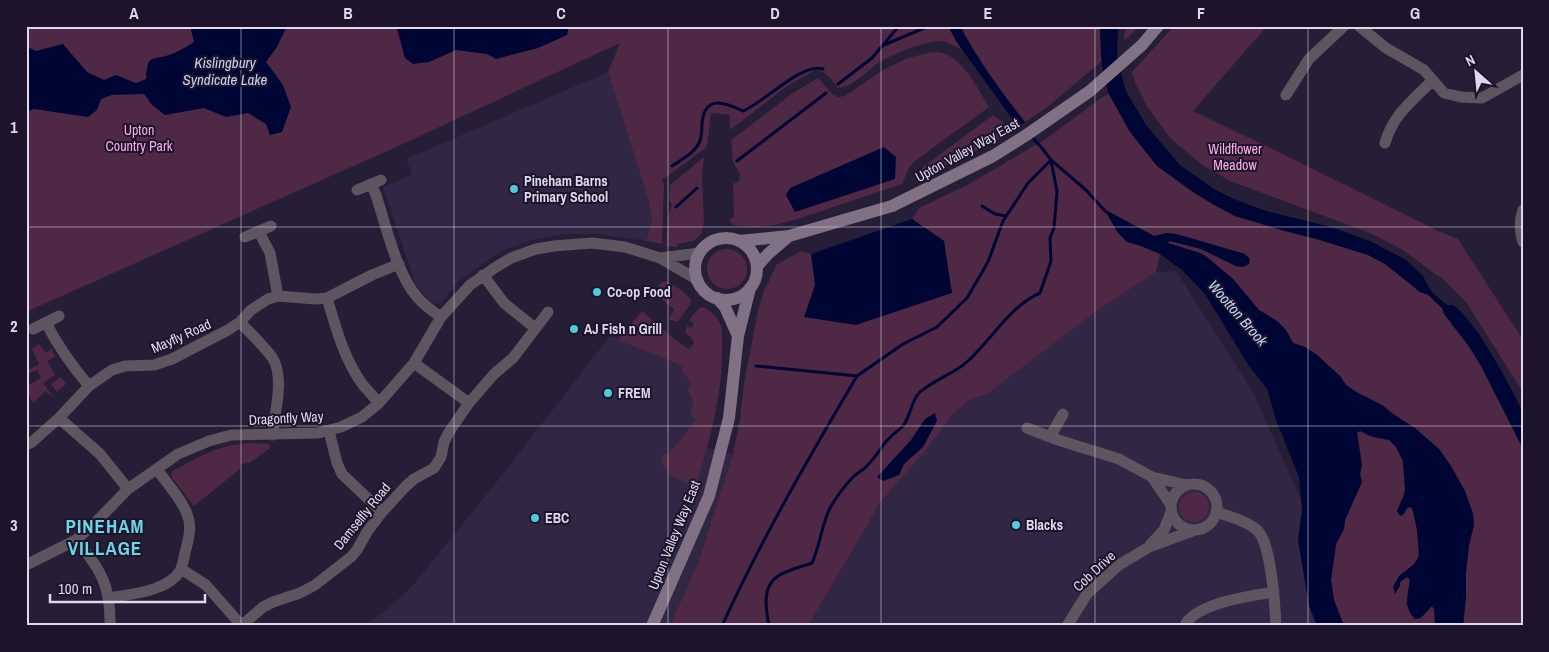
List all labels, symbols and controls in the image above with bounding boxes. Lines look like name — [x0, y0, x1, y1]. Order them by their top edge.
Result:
text: A — [129, 2, 139, 24]
text: B — [343, 2, 353, 24]
text: C — [556, 2, 566, 24]
text: D — [770, 2, 780, 24]
text: E — [984, 2, 993, 24]
text: F — [1197, 2, 1205, 24]
text: G — [1410, 2, 1420, 24]
north arrow — [1452, 48, 1502, 98]
text: N — [1462, 51, 1478, 70]
water label: Kislingbury Syndicate Lake — [183, 52, 268, 90]
street label: Upton Valley Way East — [912, 114, 1022, 186]
text: 1 — [10, 116, 18, 138]
park label: Upton Country Park — [106, 121, 173, 155]
park label: Wildflower Meadow — [1208, 140, 1262, 174]
place label: Pineham Barns Primary School — [524, 172, 608, 206]
marker: Pineham Barns Primary School — [508, 183, 520, 195]
water label: Wootton Brook — [1203, 276, 1273, 351]
place label: Co-op Food — [607, 283, 671, 301]
marker: Co-op Food — [591, 286, 603, 298]
text: 2 — [10, 315, 18, 337]
street label: Mayfly Road — [148, 315, 214, 357]
place label: AJ Fish n Grill — [584, 320, 662, 338]
marker: AJ Fish n Grill — [568, 323, 580, 335]
place label: FREM — [618, 384, 651, 402]
marker: FREM — [602, 387, 614, 399]
street label: Dragonfly Way — [248, 407, 324, 429]
street label: Upton Valley Way East — [644, 478, 704, 592]
street label: Damselfly Road — [330, 479, 394, 553]
place label: EBC — [545, 509, 569, 527]
marker: EBC — [529, 512, 541, 524]
district label: PINEHAM VILLAGE — [66, 513, 144, 561]
text: 3 — [10, 514, 18, 536]
place label: Blacks — [1026, 516, 1063, 534]
marker: Blacks — [1010, 519, 1022, 531]
street label: Cob Drive — [1069, 547, 1119, 595]
scale bar — [50, 572, 205, 604]
text: 100 m — [58, 578, 92, 599]

